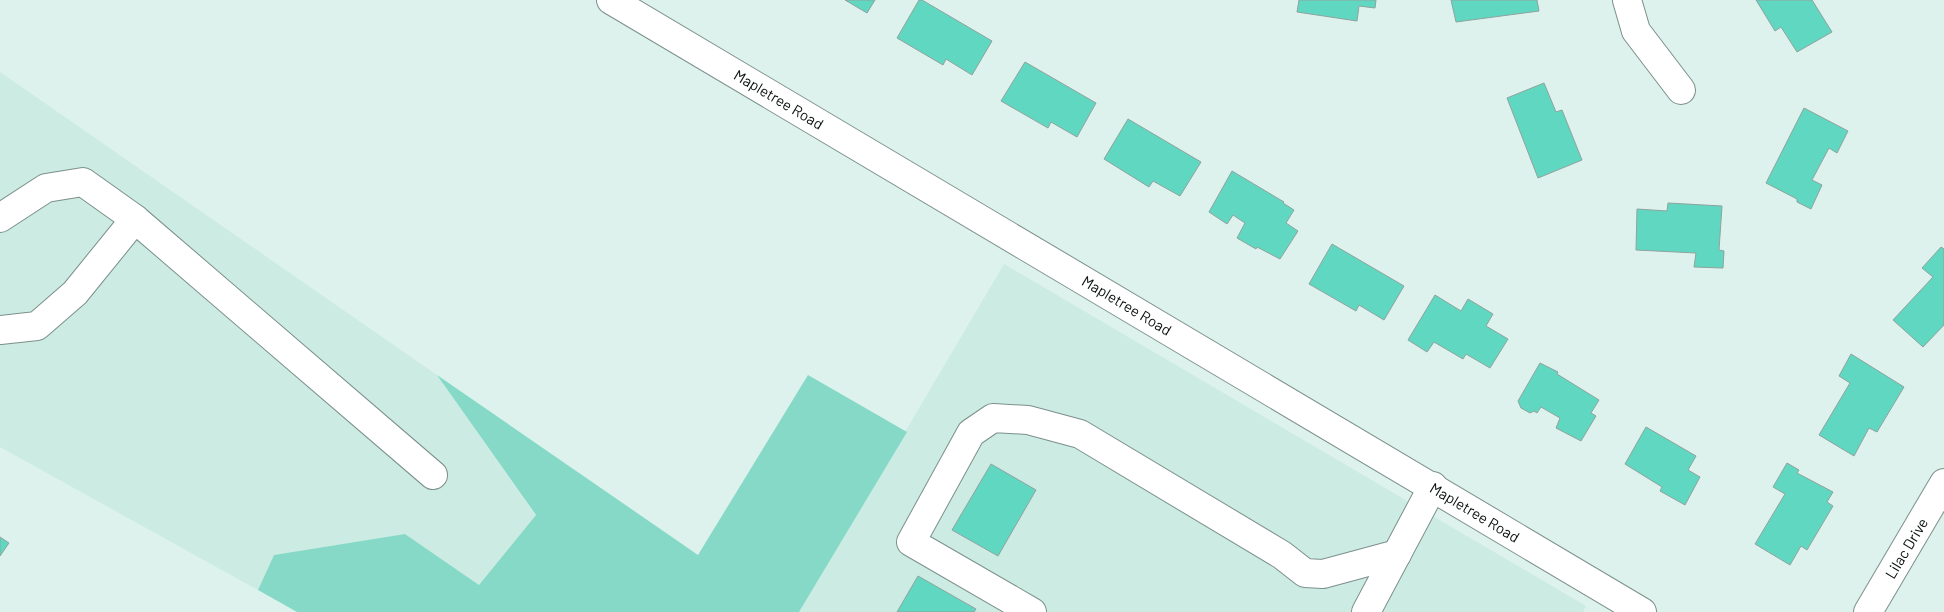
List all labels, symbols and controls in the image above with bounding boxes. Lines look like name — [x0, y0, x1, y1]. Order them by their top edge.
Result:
street label: Mapletree Road — [731, 65, 827, 133]
street label: Mapletree Road — [1079, 271, 1175, 339]
street label: Mapletree Road — [1427, 478, 1523, 546]
street label: Lilac Drive — [1881, 514, 1931, 582]

